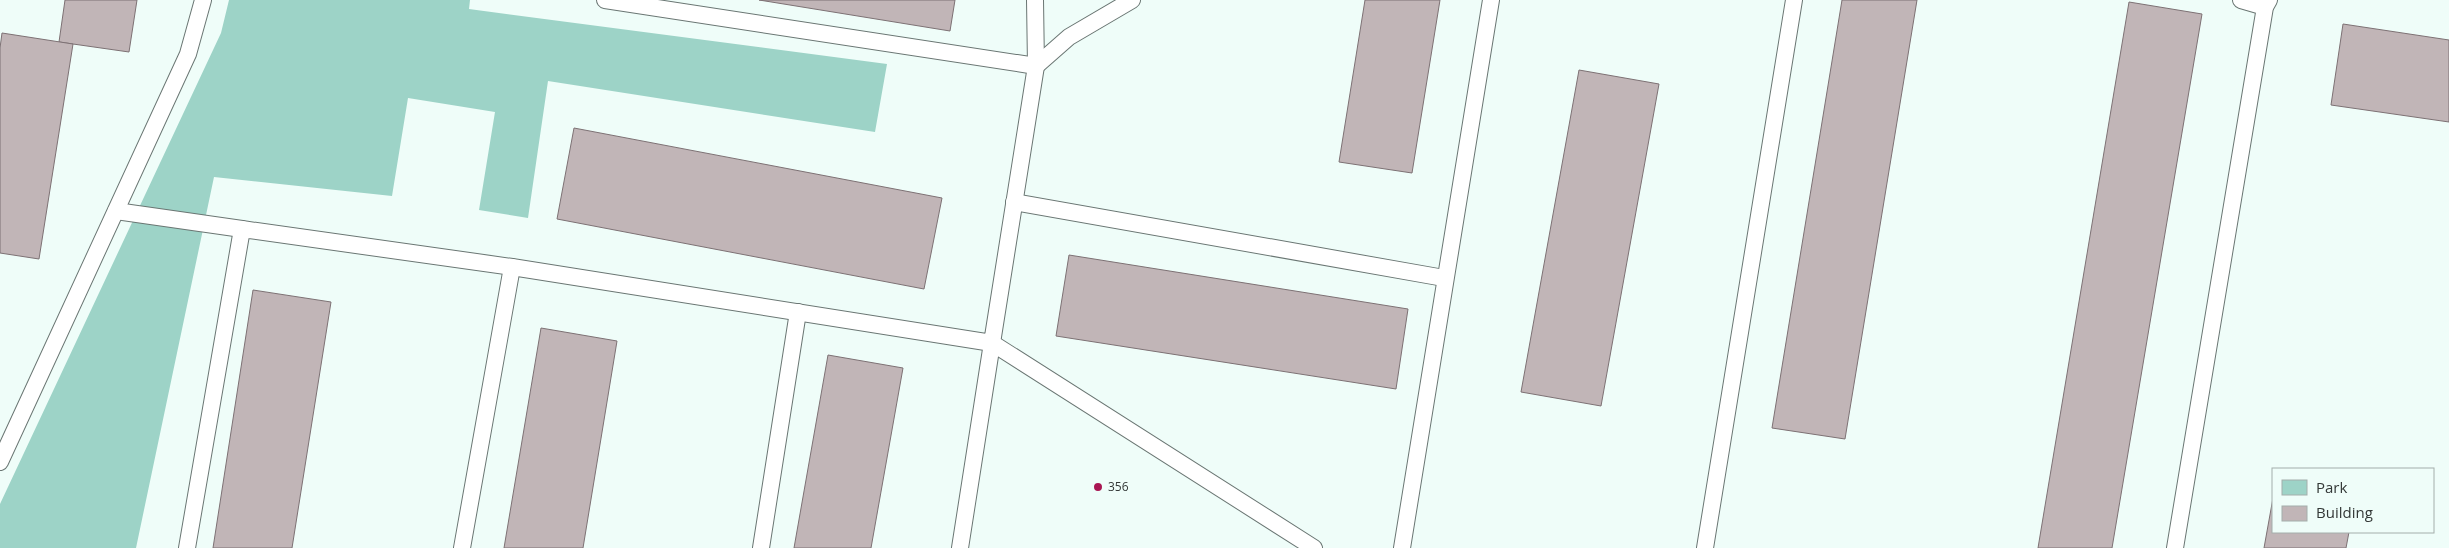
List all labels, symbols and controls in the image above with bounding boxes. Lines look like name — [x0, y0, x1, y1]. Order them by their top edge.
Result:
legend — [2272, 468, 2434, 533]
text: Park — [2316, 477, 2347, 497]
place label: 356 — [1108, 478, 1129, 495]
marker: 356 — [1092, 481, 1104, 493]
text: Building — [2316, 502, 2373, 522]

